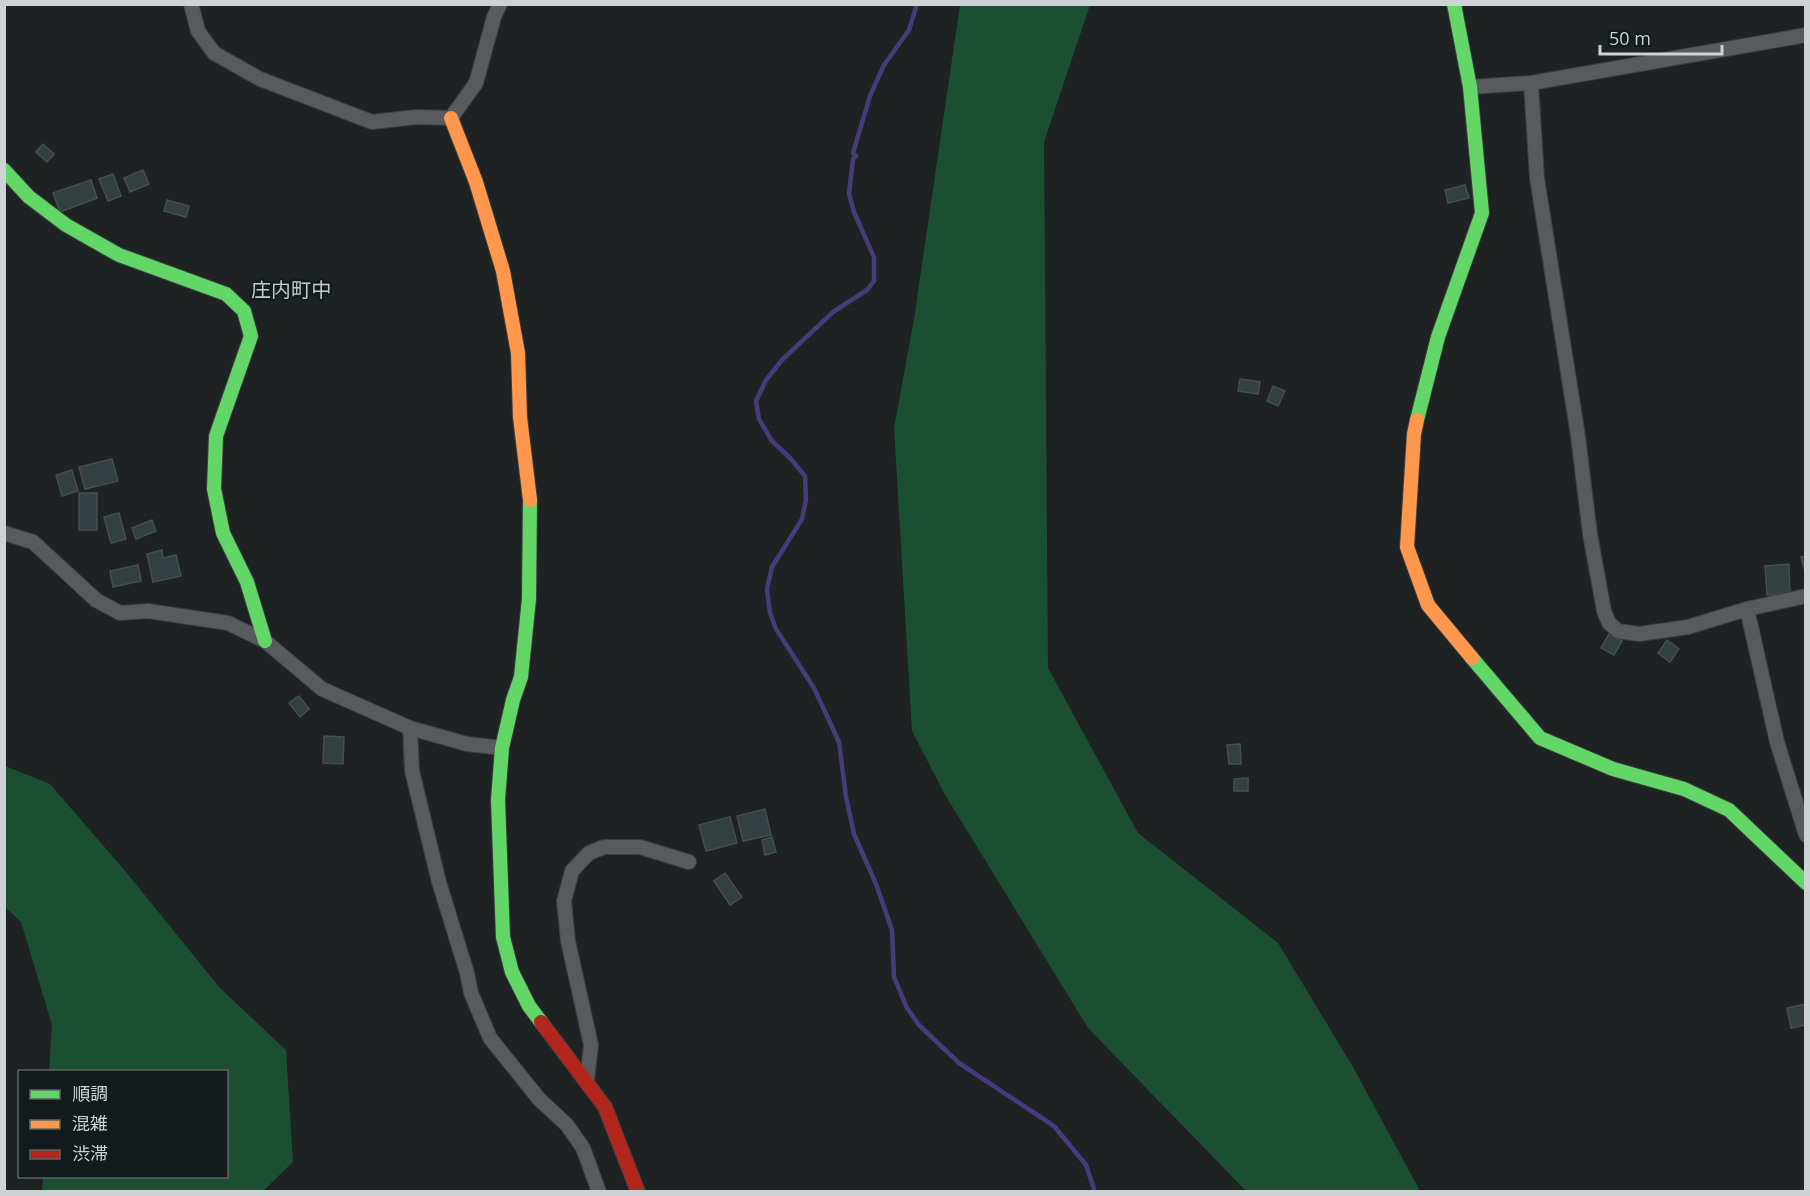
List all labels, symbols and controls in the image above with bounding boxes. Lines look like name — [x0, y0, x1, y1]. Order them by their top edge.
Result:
scale bar — [1600, 18, 1722, 56]
text: 50 m — [1609, 26, 1651, 50]
district label: 庄内町中 — [251, 276, 331, 303]
legend — [18, 1070, 228, 1178]
text: 順調 — [72, 1081, 108, 1105]
text: 混雑 — [72, 1111, 108, 1135]
text: 渋滞 — [72, 1141, 108, 1165]

